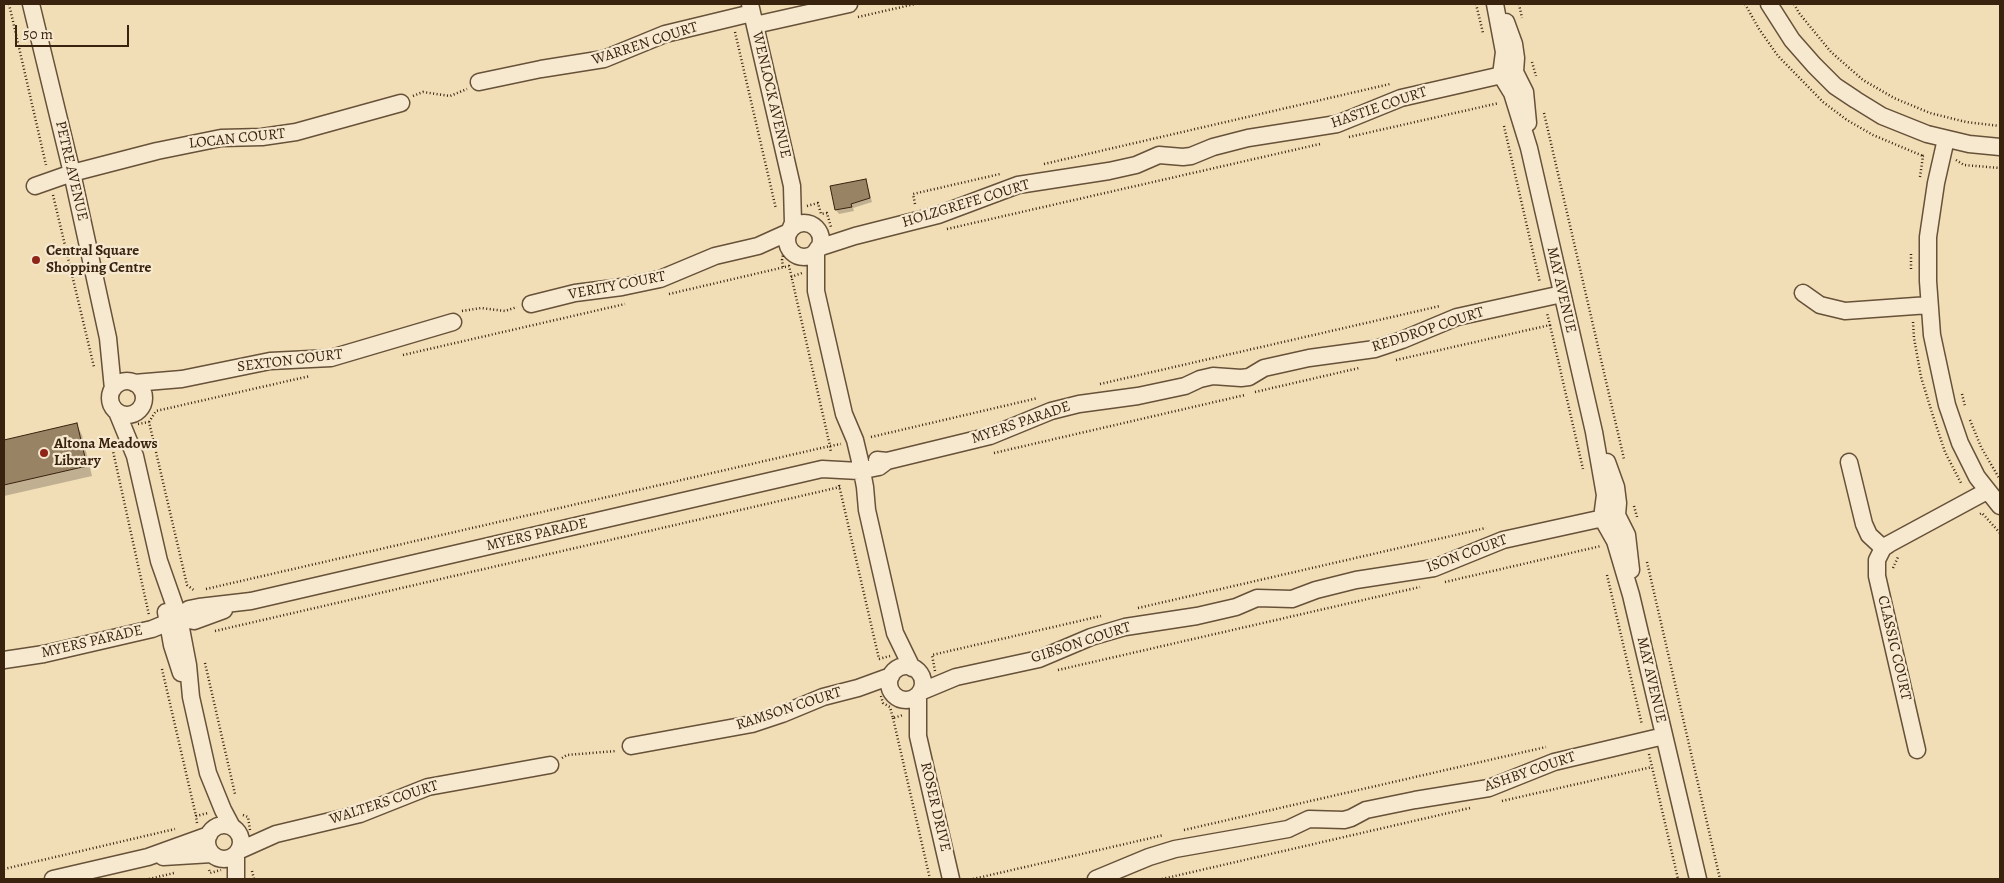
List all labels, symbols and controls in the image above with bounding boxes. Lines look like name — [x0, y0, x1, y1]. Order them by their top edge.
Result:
scale bar — [18, 15, 131, 47]
street label: WARREN COURT — [590, 18, 700, 70]
text: 50 m — [23, 24, 53, 44]
street label: WENLOCK AVENUE — [748, 30, 794, 160]
street label: HASTIE COURT — [1329, 83, 1429, 133]
street label: PETRE AVENUE — [51, 119, 91, 223]
street label: LOCAN COURT — [188, 125, 286, 153]
street label: HOLZGREFE COURT — [900, 176, 1032, 232]
place label: Central Square Shopping Centre — [46, 242, 151, 277]
street label: MAY AVENUE — [1542, 245, 1580, 335]
marker: Central Square Shopping Centre — [30, 254, 42, 266]
street label: VERITY COURT — [567, 268, 667, 304]
street label: REDDROP COURT — [1370, 303, 1486, 357]
street label: SEXTON COURT — [236, 346, 344, 376]
street label: MYERS PARADE — [969, 398, 1073, 448]
place label: Altona Meadows Library — [54, 435, 158, 470]
marker: Altona Meadows Library — [38, 447, 50, 459]
street label: MYERS PARADE — [485, 515, 589, 555]
street label: ISON COURT — [1424, 531, 1510, 577]
street label: CLASSIC COURT — [1873, 594, 1915, 702]
street label: GIBSON COURT — [1029, 618, 1133, 668]
street label: MYERS PARADE — [40, 622, 144, 662]
street label: MAY AVENUE — [1632, 635, 1670, 725]
street label: RAMSON COURT — [734, 683, 844, 735]
street label: ASHBY COURT — [1482, 748, 1578, 796]
street label: ROSER DRIVE — [916, 760, 954, 854]
street label: WALTERS COURT — [327, 777, 441, 829]

